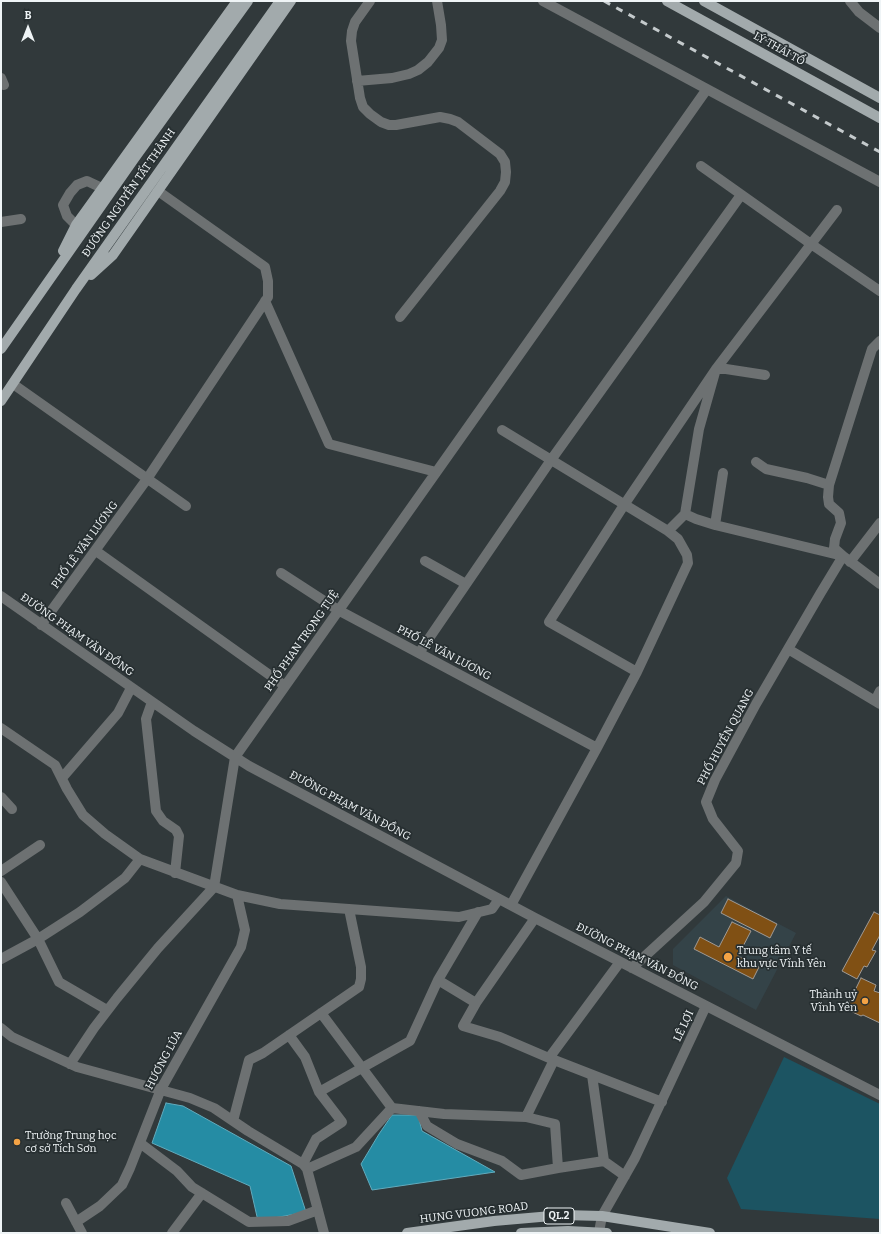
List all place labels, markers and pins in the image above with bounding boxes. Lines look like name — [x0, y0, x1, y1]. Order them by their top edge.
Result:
place label: Trung tâm Y tế khu vực Vĩnh Yên — [737, 944, 826, 970]
marker: Trung tâm Y tế khu vực Vĩnh Yên — [722, 951, 734, 963]
place label: Thành uỷ Vĩnh Yên — [809, 988, 857, 1014]
marker: Thành uỷ Vĩnh Yên — [860, 996, 870, 1006]
place label: Trường Trung học cơ sở Tích Sơn — [25, 1129, 117, 1155]
marker: Trường Trung học cơ sở Tích Sơn — [12, 1137, 22, 1147]

